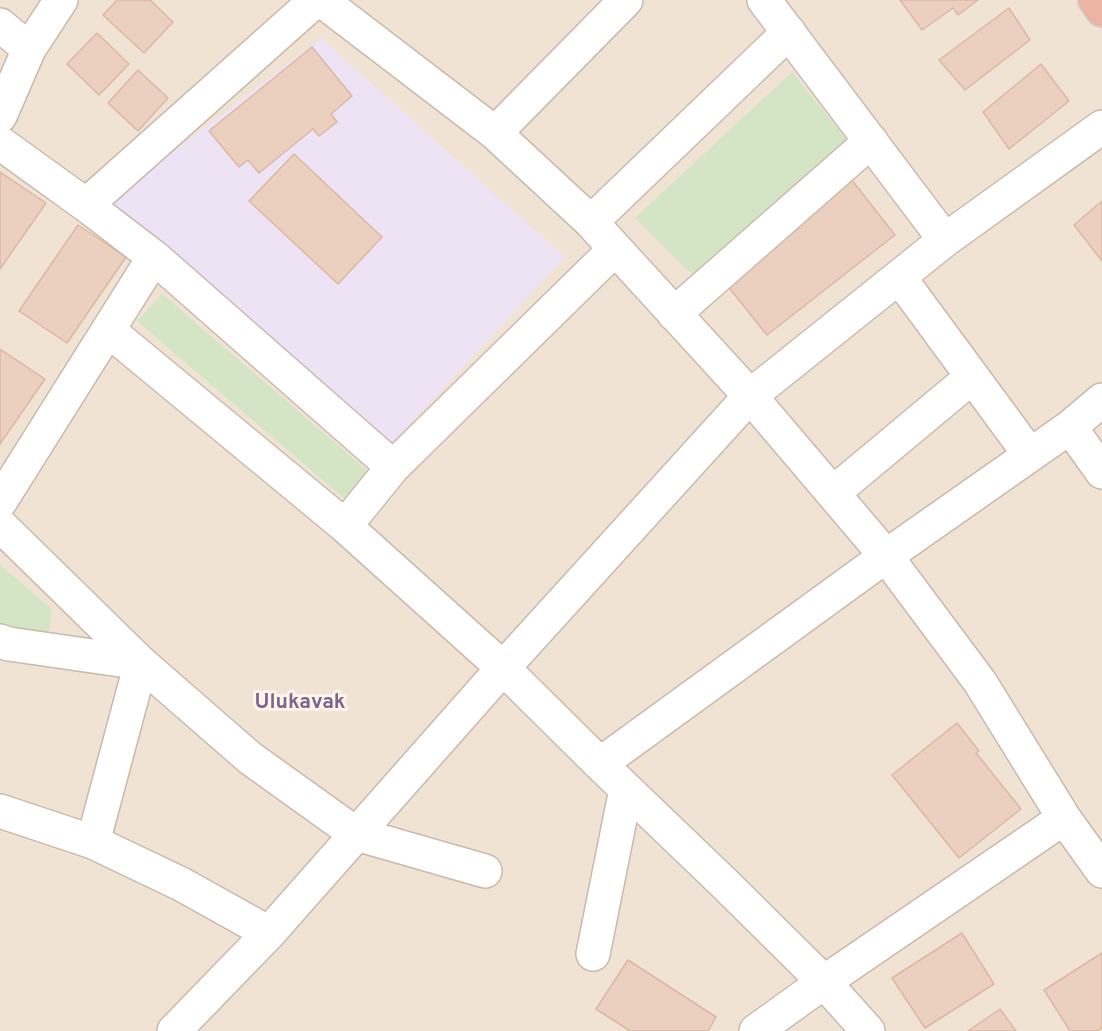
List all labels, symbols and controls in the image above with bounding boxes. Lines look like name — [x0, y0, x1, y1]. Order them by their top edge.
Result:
district label: Ulukavak — [254, 691, 346, 717]

